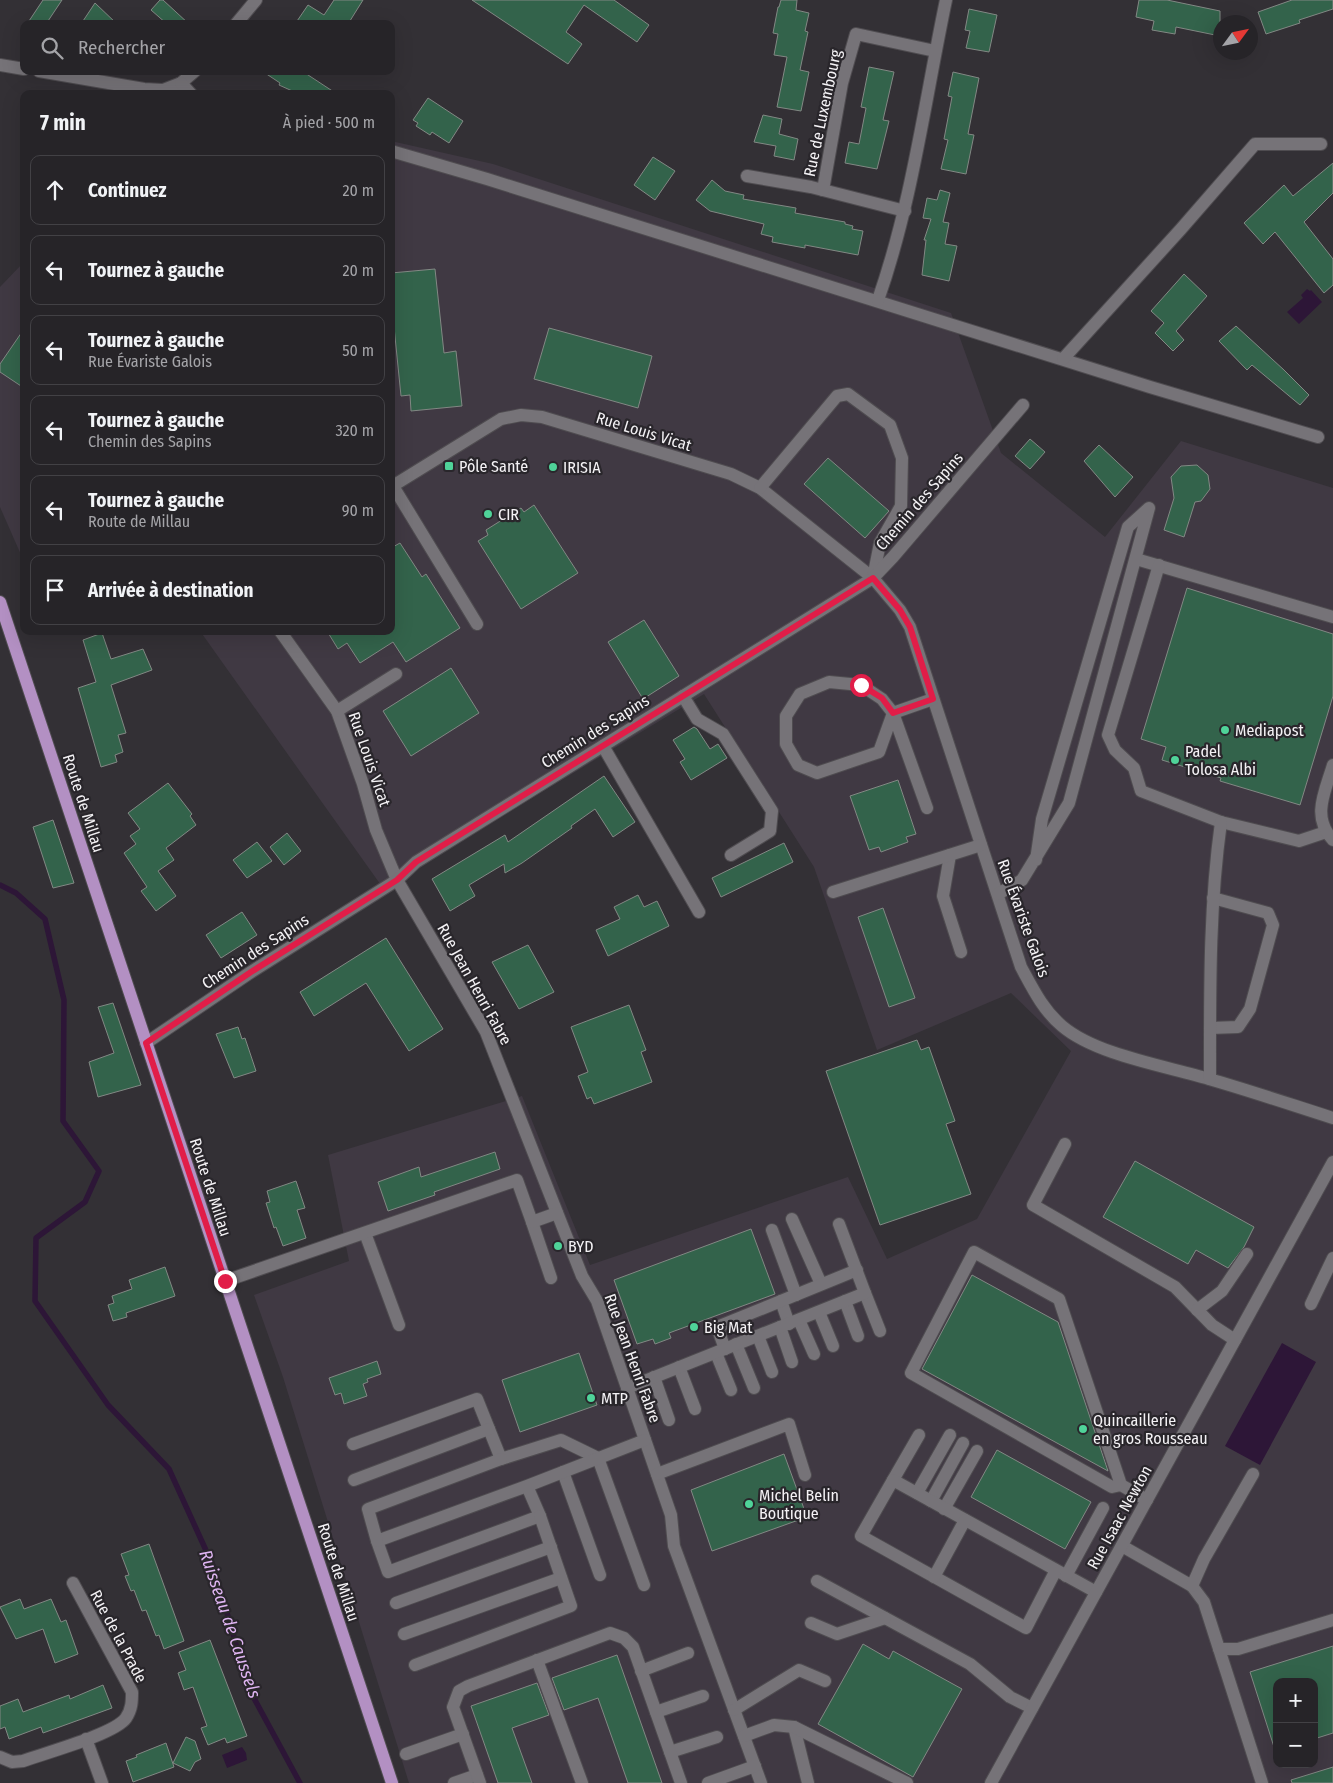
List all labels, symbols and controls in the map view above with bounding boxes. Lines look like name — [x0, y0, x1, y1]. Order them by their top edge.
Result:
north arrow — [1213, 15, 1258, 60]
search box — [20, 20, 395, 75]
icon: search — [38, 34, 66, 62]
text: Rechercher — [78, 36, 165, 59]
street label: Rue de Luxembourg — [800, 47, 845, 178]
text: 7 min — [40, 110, 86, 136]
text: À pied · 500 m — [283, 113, 375, 132]
icon: ahead — [41, 176, 69, 204]
text: Continuez — [88, 179, 167, 202]
text: 20 m — [343, 181, 374, 200]
icon: left — [41, 256, 69, 284]
text: Tournez à gauche — [88, 259, 224, 282]
text: 20 m — [343, 261, 374, 280]
text: Tournez à gauche — [88, 329, 224, 352]
icon: left — [41, 336, 69, 364]
text: 50 m — [342, 341, 374, 360]
text: Rue Évariste Galois — [88, 352, 212, 371]
street label: Rue Louis Vicat — [594, 408, 695, 455]
text: Tournez à gauche — [88, 409, 224, 432]
icon: left — [41, 416, 69, 444]
text: 320 m — [335, 421, 374, 440]
text: Chemin des Sapins — [88, 432, 212, 451]
street label: Chemin des Sapins — [872, 448, 967, 554]
place label: Pôle Santé — [459, 457, 528, 476]
place label: IRISIA — [563, 458, 601, 477]
marker: Pôle Santé — [443, 460, 455, 472]
marker: IRISIA — [547, 461, 559, 473]
text: Tournez à gauche — [88, 489, 224, 512]
icon: left — [41, 496, 69, 524]
text: 90 m — [342, 501, 374, 520]
place label: CIR — [498, 505, 519, 524]
marker: CIR — [482, 508, 494, 520]
text: Route de Millau — [88, 512, 190, 531]
icon: arrive — [41, 576, 69, 604]
text: Arrivée à destination — [88, 579, 254, 602]
route start — [850, 674, 873, 697]
street label: Chemin des Sapins — [538, 691, 653, 772]
street label: Rue Louis Vicat — [344, 709, 395, 810]
place label: Mediapost — [1235, 721, 1304, 740]
marker: Mediapost — [1219, 724, 1231, 736]
place label: Padel Tolosa Albi — [1185, 742, 1256, 779]
street label: Route de Millau — [59, 752, 108, 855]
marker: Padel Tolosa Albi — [1169, 754, 1181, 766]
street label: Rue Évariste Galois — [993, 857, 1054, 980]
street label: Chemin des Sapins — [198, 910, 312, 993]
street label: Rue Jean Henri Fabre — [433, 920, 516, 1048]
street label: Route de Millau — [186, 1136, 235, 1239]
place label: BYD — [568, 1237, 594, 1256]
marker: BYD — [552, 1240, 564, 1252]
route end — [214, 1270, 237, 1293]
street label: Rue Jean Henri Fabre — [600, 1291, 665, 1425]
place label: Big Mat — [704, 1318, 753, 1337]
marker: Big Mat — [688, 1321, 700, 1333]
place label: MTP — [601, 1389, 628, 1408]
marker: MTP — [585, 1392, 597, 1404]
place label: Quincaillerie en gros Rousseau — [1093, 1411, 1208, 1448]
marker: Quincaillerie en gros Rousseau — [1077, 1423, 1089, 1435]
street label: Rue Isaac Newton — [1083, 1462, 1156, 1572]
place label: Michel Belin Boutique — [759, 1486, 839, 1523]
marker: Michel Belin Boutique — [743, 1498, 755, 1510]
street label: Route de Millau — [314, 1521, 363, 1624]
water label: Ruisseau de Caussels — [194, 1547, 266, 1701]
street label: Rue de la Prade — [86, 1587, 151, 1686]
map controls — [1273, 1678, 1318, 1768]
button: + — [1273, 1678, 1318, 1723]
button: − — [1273, 1723, 1318, 1768]

